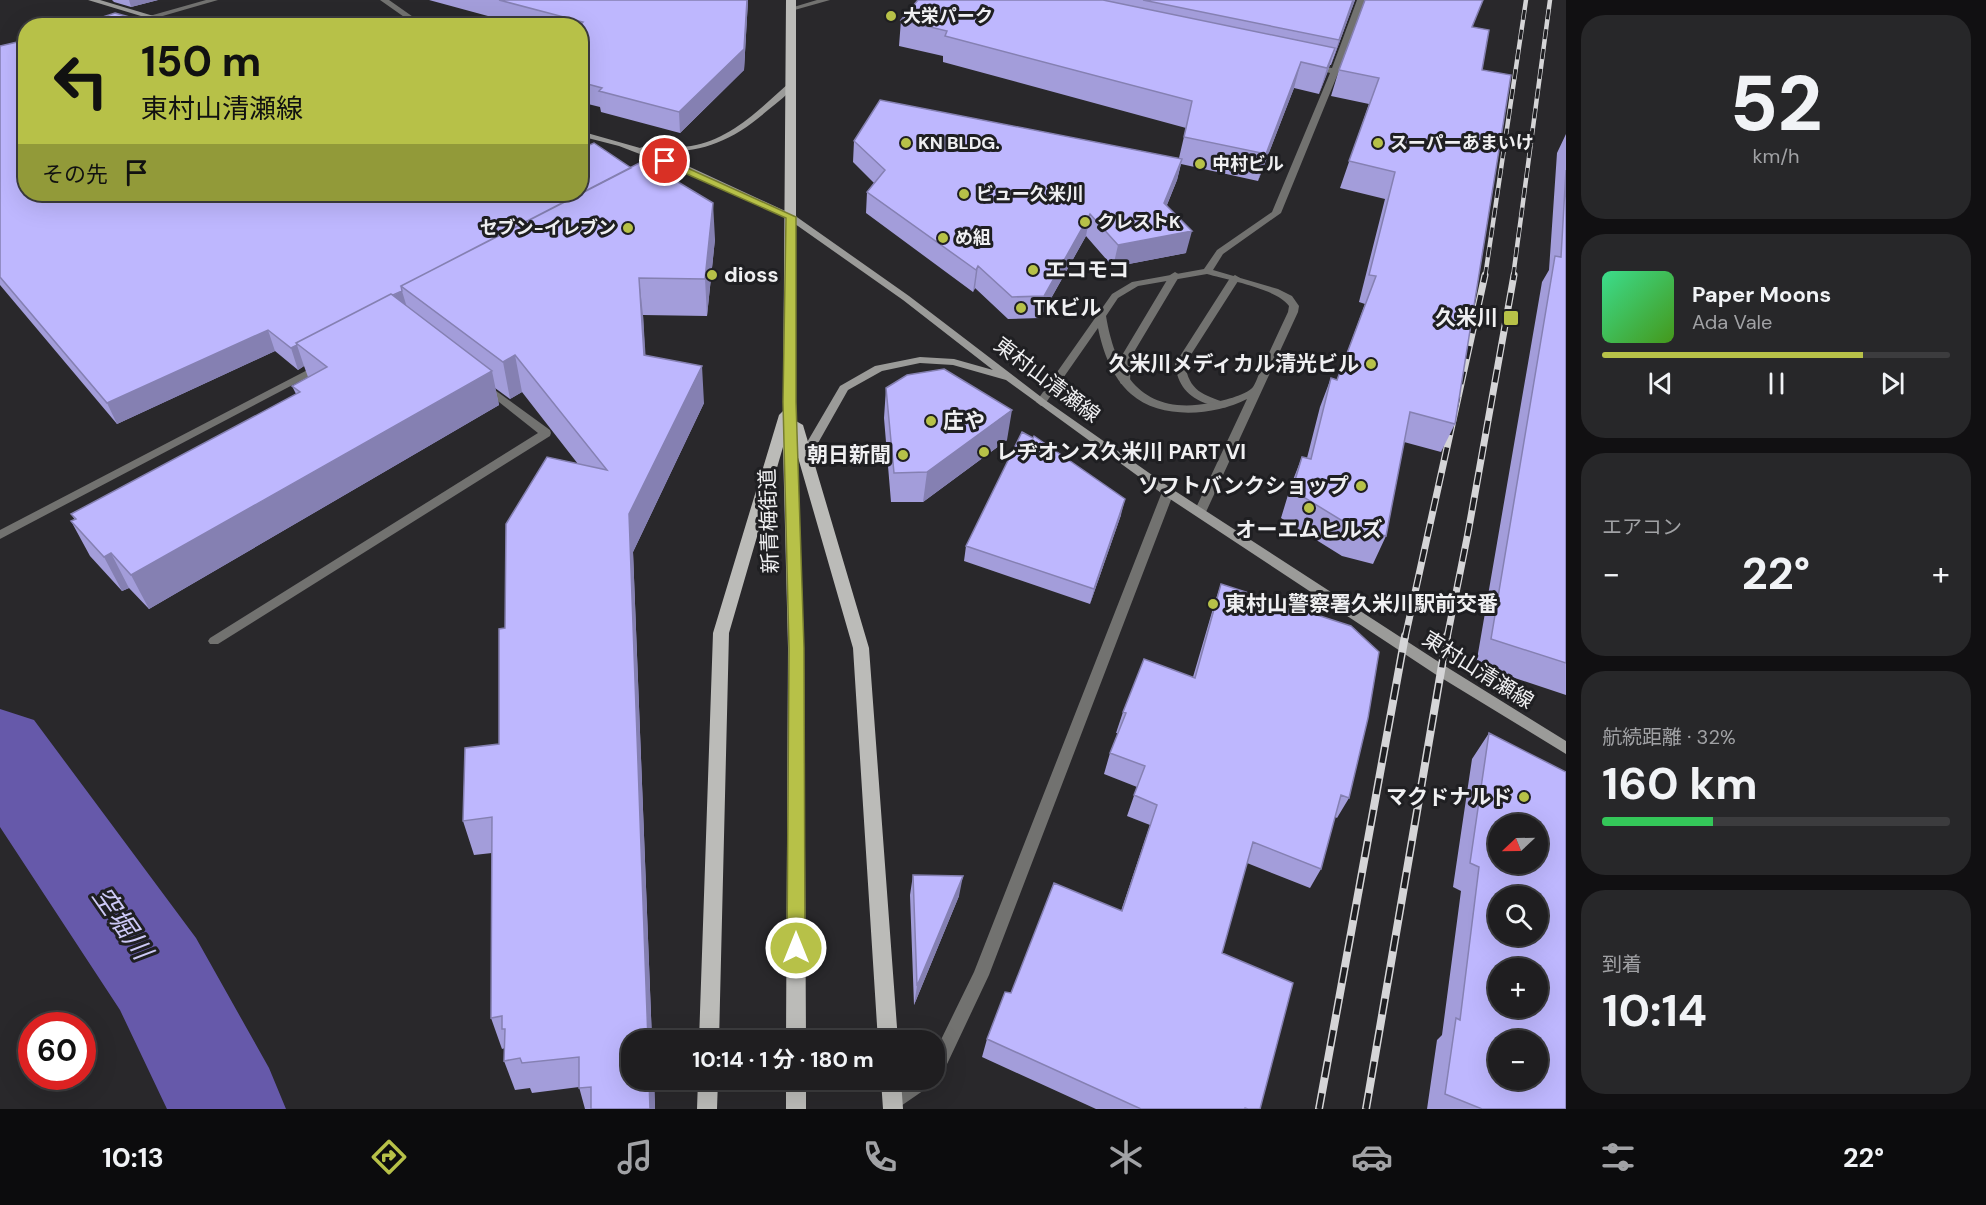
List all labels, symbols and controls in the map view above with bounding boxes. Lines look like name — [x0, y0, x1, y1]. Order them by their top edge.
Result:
place label: 大栄パーク — [903, 4, 993, 28]
marker: 大栄パーク — [884, 9, 898, 23]
text: 150 m — [141, 34, 261, 89]
icon: left — [42, 42, 120, 120]
text: 52 — [1730, 53, 1822, 154]
text: 東村山清瀬線 — [141, 91, 303, 126]
place label: KN BLDG. — [918, 131, 1000, 155]
place label: スーパーあまいけ — [1390, 131, 1534, 155]
pin — [639, 135, 690, 186]
marker: KN BLDG. — [899, 136, 913, 150]
marker: スーパーあまいけ — [1371, 136, 1385, 150]
text: km/h — [1752, 143, 1800, 169]
icon: arrive — [648, 144, 681, 177]
place label: 中村ビル — [1212, 152, 1284, 176]
icon: arrive — [120, 156, 153, 189]
marker: 中村ビル — [1193, 157, 1207, 171]
text: その先 — [42, 160, 108, 189]
place label: ビュー久米川 — [976, 182, 1084, 206]
marker: ビュー久米川 — [957, 187, 971, 201]
place label: クレストK — [1097, 210, 1181, 234]
marker: クレストK — [1078, 215, 1092, 229]
place label: セブン-イレブン — [480, 216, 616, 240]
marker: セブン-イレブン — [621, 221, 635, 235]
place label: め組 — [955, 226, 991, 250]
marker: め組 — [936, 231, 950, 245]
place label: エコモコ — [1045, 256, 1129, 284]
place label: dioss — [724, 261, 779, 289]
marker: エコモコ — [1026, 263, 1040, 277]
marker: dioss — [705, 268, 719, 282]
text: Paper Moons — [1692, 280, 1831, 309]
place label: TKビル — [1033, 294, 1101, 322]
marker: TKビル — [1014, 301, 1028, 315]
place label: 久米川 — [1435, 304, 1498, 332]
marker: 久米川 — [1502, 309, 1520, 327]
text: Ada Vale — [1692, 309, 1772, 335]
street label: 東村山清瀬線 — [988, 331, 1106, 429]
place label: 久米川メディカル清光ビル — [1108, 350, 1359, 378]
marker: 久米川メディカル清光ビル — [1364, 357, 1378, 371]
icon: previous — [1644, 367, 1677, 400]
icon: pause — [1760, 367, 1793, 400]
icon: next — [1876, 367, 1909, 400]
place label: 庄や — [943, 407, 985, 435]
marker: 庄や — [924, 414, 938, 428]
place label: レヂオンス久米川 PART VI — [996, 438, 1246, 466]
place label: 朝日新聞 — [807, 441, 891, 469]
marker: レヂオンス久米川 PART VI — [977, 445, 991, 459]
marker: 朝日新聞 — [896, 448, 910, 462]
street label: 新青梅街道 — [753, 468, 785, 574]
place label: ソフトバンクショップ — [1138, 472, 1349, 500]
marker: ソフトバンクショップ — [1354, 479, 1368, 493]
marker: オーエムヒルズ — [1302, 501, 1316, 515]
text: エアコン — [1602, 514, 1682, 540]
place label: オーエムヒルズ — [1236, 516, 1383, 544]
text: 22° — [1742, 544, 1810, 603]
text: − — [1602, 552, 1620, 595]
text: + — [1932, 552, 1950, 595]
place label: 東村山警察署久米川駅前交番 — [1225, 590, 1498, 618]
marker: 東村山警察署久米川駅前交番 — [1206, 597, 1220, 611]
street label: 東村山清瀬線 — [1417, 625, 1539, 715]
text: 航続距離 · 32% — [1602, 724, 1736, 750]
text: 160 km — [1602, 754, 1758, 813]
place label: マクドナルド — [1386, 783, 1512, 811]
marker: マクドナルド — [1517, 790, 1531, 804]
north arrow — [1488, 814, 1548, 874]
map controls — [1488, 814, 1548, 1090]
water label: 空堀川 — [85, 879, 162, 968]
button: search — [1488, 886, 1548, 946]
position arrow — [764, 916, 828, 980]
text: 到着 — [1602, 951, 1642, 977]
button: + — [1488, 958, 1548, 1018]
text: 10:14 — [1602, 981, 1707, 1040]
speed limit sign: 60 — [18, 1012, 96, 1090]
button: − — [1488, 1030, 1548, 1090]
text: 10:14 · 1 分 · 180 m — [692, 1045, 874, 1074]
icon: directions — [368, 1136, 410, 1178]
icon: music — [614, 1136, 656, 1178]
icon: phone — [859, 1136, 901, 1178]
icon: climate — [1105, 1136, 1147, 1178]
icon: car — [1351, 1136, 1393, 1178]
icon: filters — [1597, 1136, 1639, 1178]
text: 10:13 — [102, 1140, 164, 1175]
text: 22° — [1843, 1140, 1884, 1175]

